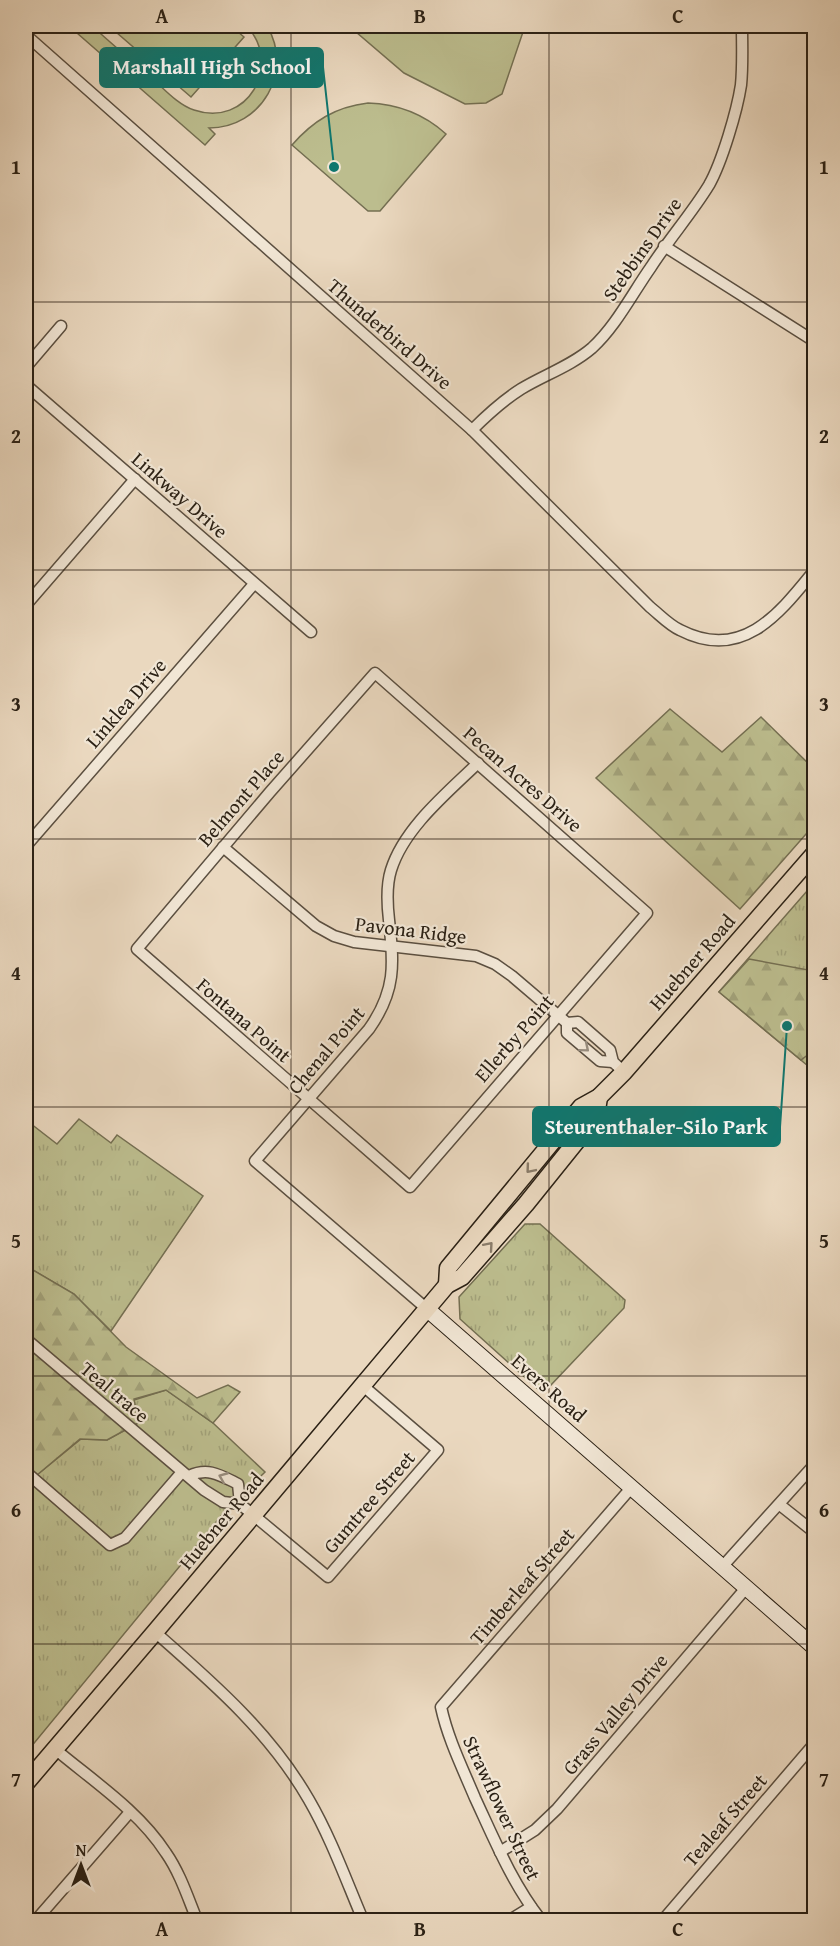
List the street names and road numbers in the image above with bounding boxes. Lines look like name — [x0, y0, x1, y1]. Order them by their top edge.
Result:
street label: Stebbins Drive — [595, 191, 688, 307]
street label: Thunderbird Drive — [322, 271, 459, 396]
street label: Linkway Drive — [126, 445, 235, 545]
street label: Linklea Drive — [78, 651, 173, 754]
street label: Pecan Acres Drive — [457, 719, 589, 839]
street label: Belmont Place — [190, 743, 291, 852]
street label: Huebner Road — [642, 907, 742, 1016]
street label: Pavona Ridge — [354, 908, 468, 951]
street label: Fontana Point — [191, 970, 298, 1069]
street label: Ellerby Point — [467, 987, 560, 1088]
street label: Chenal Point — [280, 999, 371, 1100]
street label: Evers Road — [505, 1347, 594, 1429]
street label: Teal trace — [75, 1354, 156, 1429]
street label: Gumtree Street — [316, 1444, 421, 1559]
street label: Huebner Road — [171, 1466, 270, 1576]
street label: Timberleaf Street — [462, 1521, 581, 1651]
street label: Grass Valley Drive — [555, 1647, 674, 1781]
street label: Strawflower Street — [456, 1731, 549, 1885]
street label: Tealeaf Street — [676, 1767, 773, 1873]

